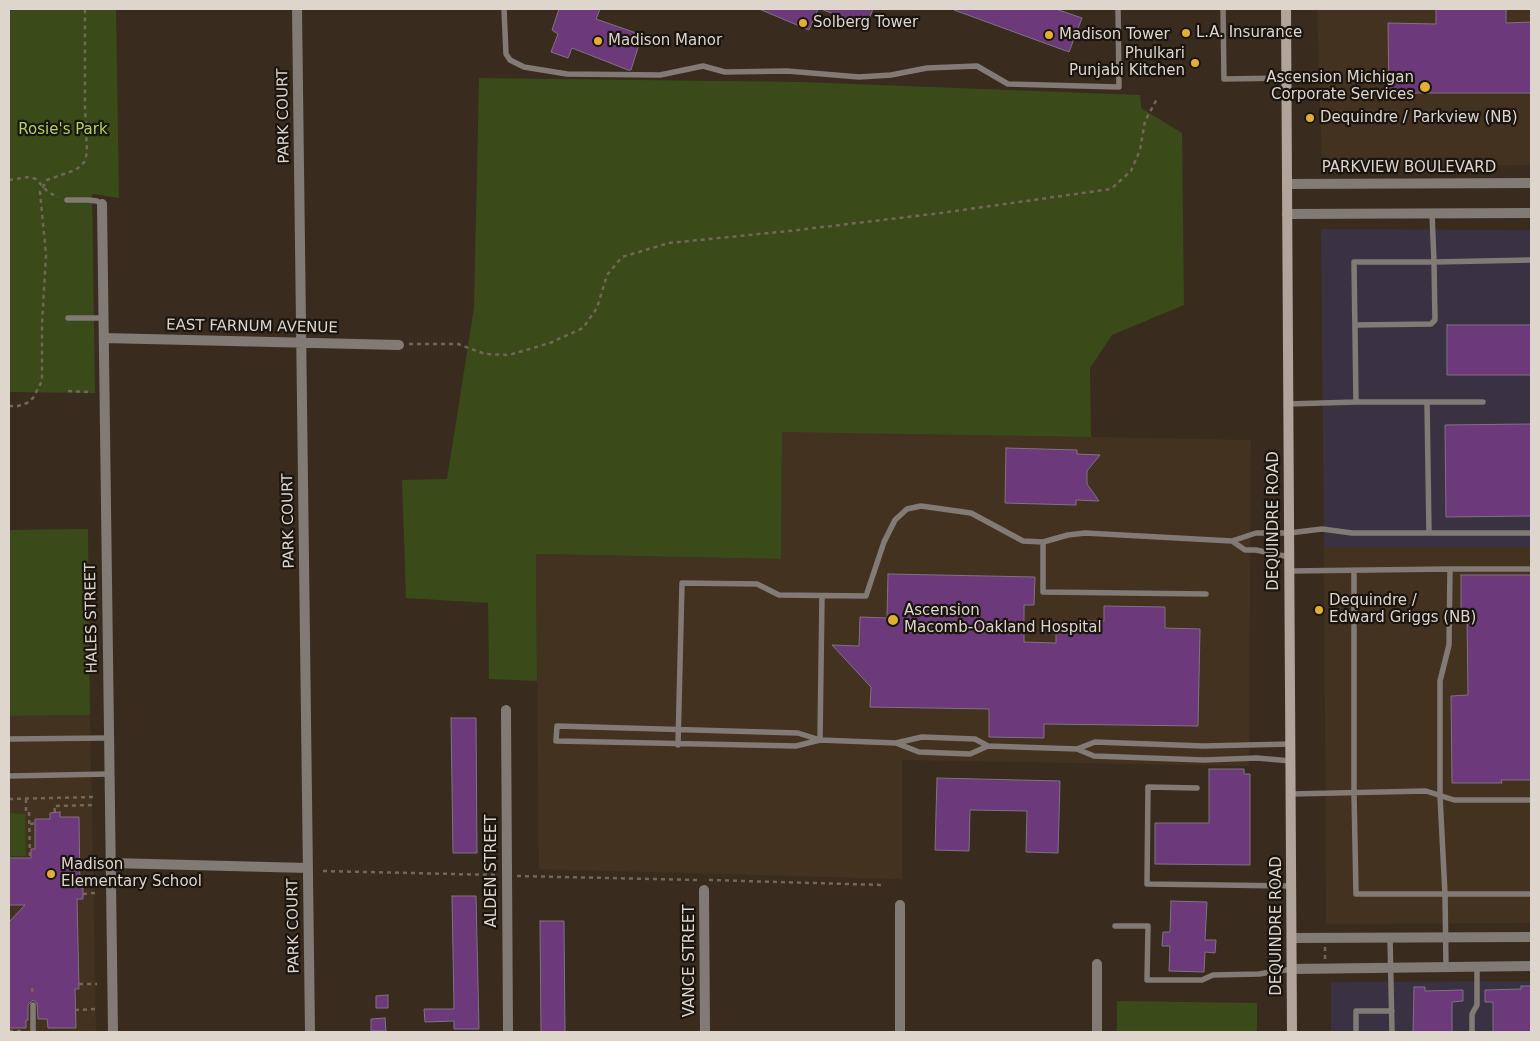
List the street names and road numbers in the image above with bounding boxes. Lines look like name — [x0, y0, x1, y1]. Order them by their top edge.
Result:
street label: PARK COURT — [274, 68, 294, 164]
street label: PARKVIEW BOULEVARD — [1322, 159, 1496, 177]
street label: EAST FARNUM AVENUE — [166, 317, 338, 337]
street label: DEQUINDRE ROAD — [1265, 451, 1283, 591]
street label: PARK COURT — [279, 473, 299, 569]
street label: HALES STREET — [82, 562, 102, 674]
street label: ALDEN STREET — [483, 815, 501, 927]
street label: DEQUINDRE ROAD — [1268, 856, 1286, 996]
street label: PARK COURT — [284, 878, 304, 974]
street label: VANCE STREET — [681, 905, 699, 1017]

